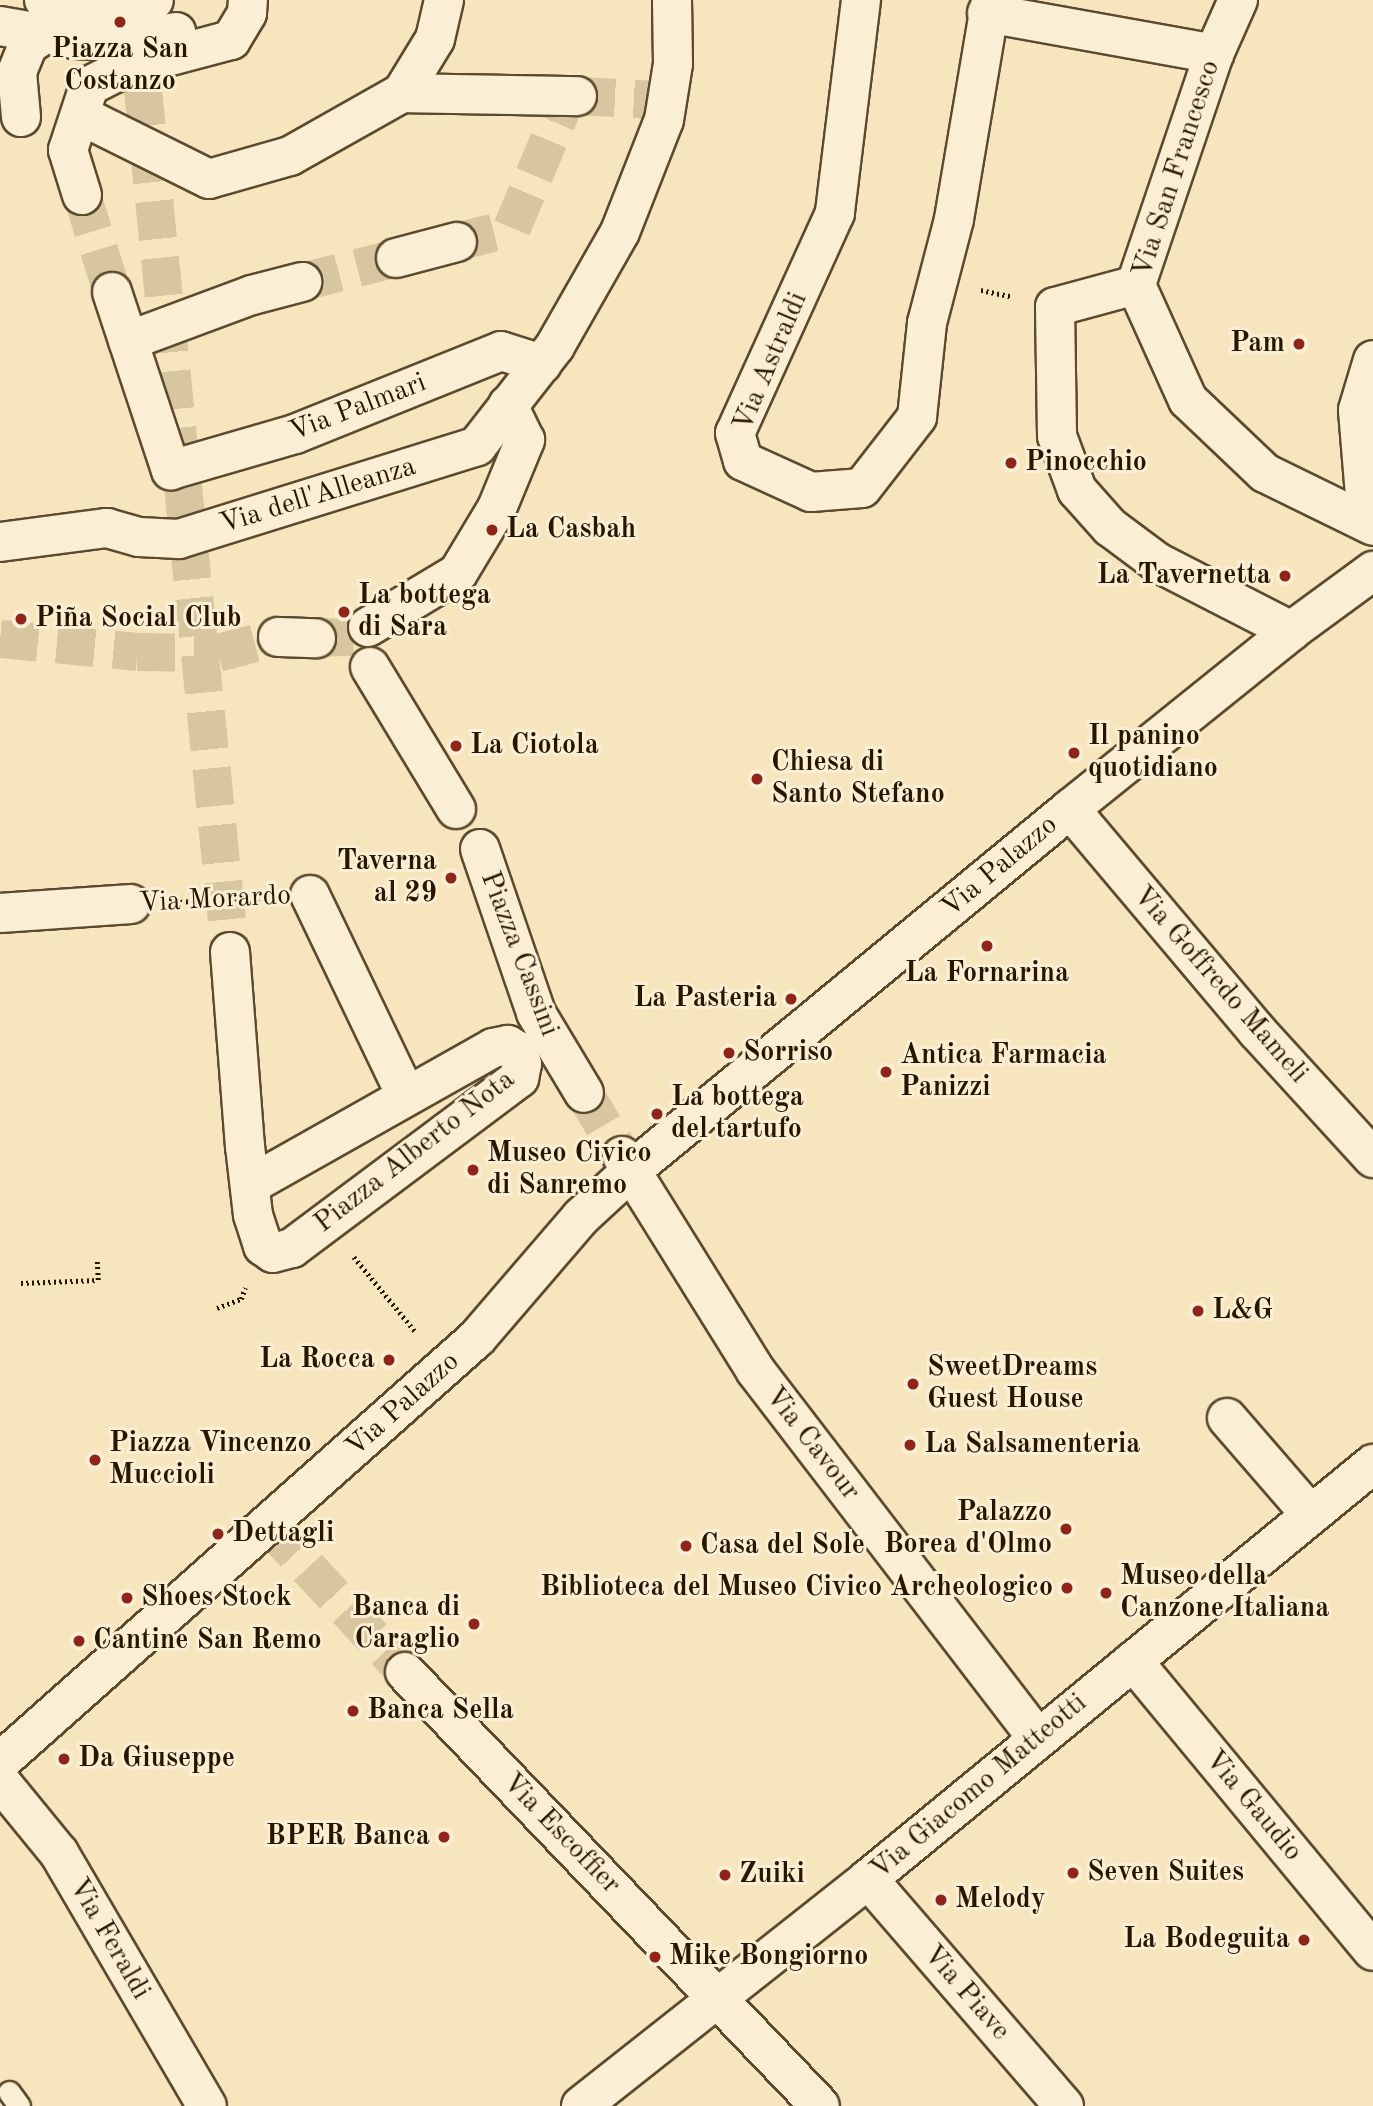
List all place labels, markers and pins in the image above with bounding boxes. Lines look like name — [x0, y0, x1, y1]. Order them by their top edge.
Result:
marker: Piazza San Costanzo — [112, 14, 128, 30]
place label: Piazza San Costanzo — [51, 33, 189, 99]
place label: Pam — [1230, 327, 1285, 361]
marker: Pam — [1291, 336, 1307, 352]
place label: Pinocchio — [1025, 446, 1147, 480]
marker: Pinocchio — [1003, 455, 1019, 471]
place label: La Casbah — [506, 513, 636, 547]
marker: La Casbah — [484, 522, 500, 538]
place label: La Tavernetta — [1097, 559, 1271, 593]
marker: La Tavernetta — [1277, 568, 1293, 584]
place label: La bottega di Sara — [358, 579, 491, 645]
place label: Piña Social Club — [35, 602, 241, 636]
marker: La bottega di Sara — [336, 604, 352, 620]
marker: Piña Social Club — [13, 611, 29, 627]
place label: Il panino quotidiano — [1088, 720, 1218, 786]
place label: La Ciotola — [470, 729, 599, 763]
marker: La Ciotola — [448, 738, 464, 754]
marker: Il panino quotidiano — [1066, 745, 1082, 761]
place label: Chiesa di Santo Stefano — [771, 746, 945, 812]
marker: Chiesa di Santo Stefano — [749, 771, 765, 787]
place label: Taverna al 29 — [337, 845, 437, 911]
marker: Taverna al 29 — [443, 870, 459, 886]
marker: La Fornarina — [979, 938, 995, 954]
place label: La Fornarina — [905, 957, 1069, 991]
place label: La Pasteria — [633, 982, 777, 1016]
marker: La Pasteria — [783, 991, 799, 1007]
place label: Sorriso — [743, 1036, 833, 1070]
place label: Antica Farmacia Panizzi — [900, 1039, 1107, 1105]
marker: Sorriso — [721, 1045, 737, 1061]
marker: Antica Farmacia Panizzi — [878, 1064, 894, 1080]
place label: La bottega del tartufo — [671, 1081, 804, 1147]
marker: La bottega del tartufo — [649, 1106, 665, 1122]
place label: Museo Civico di Sanremo — [487, 1137, 652, 1203]
marker: Museo Civico di Sanremo — [465, 1162, 481, 1178]
place label: L&G — [1212, 1294, 1273, 1328]
marker: L&G — [1190, 1303, 1206, 1319]
place label: La Rocca — [259, 1343, 375, 1377]
place label: SweetDreams Guest House — [927, 1351, 1097, 1417]
marker: La Rocca — [381, 1352, 397, 1368]
marker: SweetDreams Guest House — [905, 1376, 921, 1392]
place label: Piazza Vincenzo Muccioli — [109, 1427, 312, 1493]
place label: La Salsamenteria — [924, 1428, 1141, 1462]
marker: La Salsamenteria — [902, 1437, 918, 1453]
marker: Piazza Vincenzo Muccioli — [87, 1452, 103, 1468]
place label: Palazzo Borea d'Olmo — [884, 1496, 1052, 1562]
place label: Dettagli — [232, 1517, 334, 1551]
marker: Palazzo Borea d'Olmo — [1058, 1521, 1074, 1537]
marker: Dettagli — [210, 1526, 226, 1542]
place label: Casa del Sole — [700, 1529, 865, 1563]
marker: Casa del Sole — [678, 1538, 694, 1554]
place label: Museo della Canzone Italiana — [1120, 1560, 1330, 1626]
place label: Biblioteca del Museo Civico Archeologico — [540, 1571, 1053, 1605]
marker: Biblioteca del Museo Civico Archeologico — [1059, 1580, 1075, 1596]
place label: Shoes Stock — [141, 1581, 292, 1615]
marker: Museo della Canzone Italiana — [1098, 1585, 1114, 1601]
marker: Shoes Stock — [119, 1590, 135, 1606]
place label: Banca di Caraglio — [352, 1591, 460, 1657]
marker: Banca di Caraglio — [466, 1616, 482, 1632]
place label: Cantine San Remo — [93, 1624, 322, 1658]
marker: Cantine San Remo — [71, 1633, 87, 1649]
place label: Banca Sella — [367, 1694, 514, 1728]
marker: Banca Sella — [345, 1703, 361, 1719]
place label: Da Giuseppe — [78, 1742, 235, 1776]
marker: Da Giuseppe — [56, 1751, 72, 1767]
place label: BPER Banca — [266, 1820, 430, 1854]
marker: BPER Banca — [436, 1829, 452, 1845]
place label: Seven Suites — [1087, 1856, 1244, 1890]
place label: Zuiki — [739, 1858, 805, 1892]
marker: Seven Suites — [1065, 1865, 1081, 1881]
marker: Zuiki — [717, 1867, 733, 1883]
place label: Melody — [955, 1883, 1046, 1917]
marker: Melody — [933, 1892, 949, 1908]
place label: La Bodeguita — [1123, 1923, 1290, 1957]
marker: La Bodeguita — [1296, 1932, 1312, 1948]
place label: Mike Bongiorno — [669, 1940, 868, 1974]
marker: Mike Bongiorno — [647, 1949, 663, 1965]

